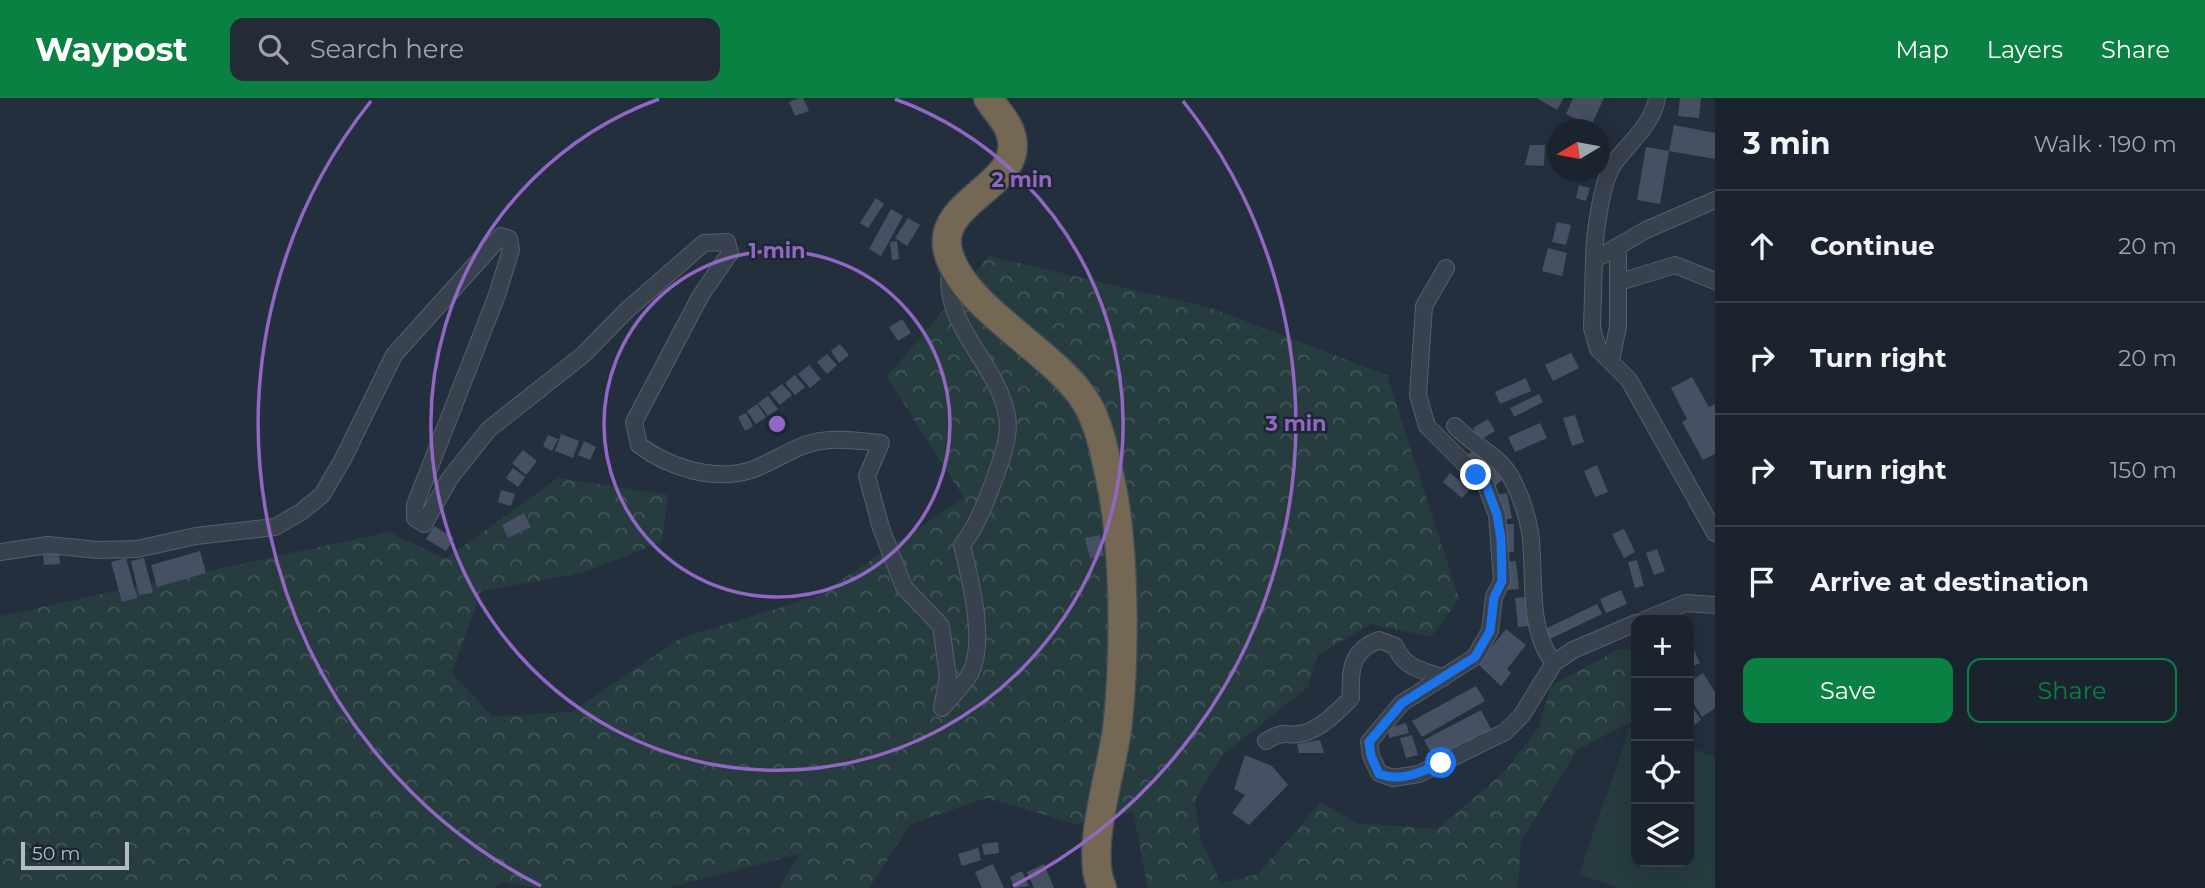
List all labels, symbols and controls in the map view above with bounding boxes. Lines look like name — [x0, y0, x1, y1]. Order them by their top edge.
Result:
search box — [230, 18, 720, 81]
text: Waypost — [35, 29, 188, 69]
icon: search — [254, 30, 292, 68]
text: Search here — [310, 33, 464, 65]
text: Map — [1895, 35, 1949, 64]
text: Layers — [1987, 35, 2063, 64]
text: Share — [2101, 35, 2170, 64]
north arrow — [1547, 119, 1610, 182]
text: 3 min — [1743, 125, 1830, 162]
text: Walk · 190 m — [2033, 130, 2177, 158]
text: 2 min — [991, 167, 1053, 192]
icon: ahead — [1743, 227, 1781, 265]
text: Continue — [1810, 230, 1935, 262]
text: 20 m — [2118, 232, 2177, 260]
text: 1 min — [748, 238, 806, 263]
icon: right — [1743, 339, 1781, 377]
text: Turn right — [1810, 342, 1946, 374]
text: 20 m — [2118, 344, 2177, 372]
text: 3 min — [1264, 411, 1327, 436]
centre of rings — [765, 412, 789, 436]
icon: right — [1743, 451, 1781, 489]
text: Turn right — [1810, 454, 1946, 486]
text: 150 m — [2110, 456, 2177, 484]
route end — [1460, 459, 1491, 490]
icon: arrive — [1743, 563, 1781, 601]
text: Arrive at destination — [1810, 566, 2089, 598]
map controls — [1631, 615, 1694, 867]
button: + — [1631, 615, 1694, 678]
button: Save — [1743, 658, 1953, 723]
button: Share — [1967, 658, 2177, 723]
button: − — [1631, 678, 1694, 741]
button: locate — [1631, 741, 1694, 804]
route start — [1425, 747, 1456, 778]
button: layers — [1631, 804, 1694, 867]
scale bar — [21, 839, 130, 871]
text: 50 m — [32, 842, 80, 865]

